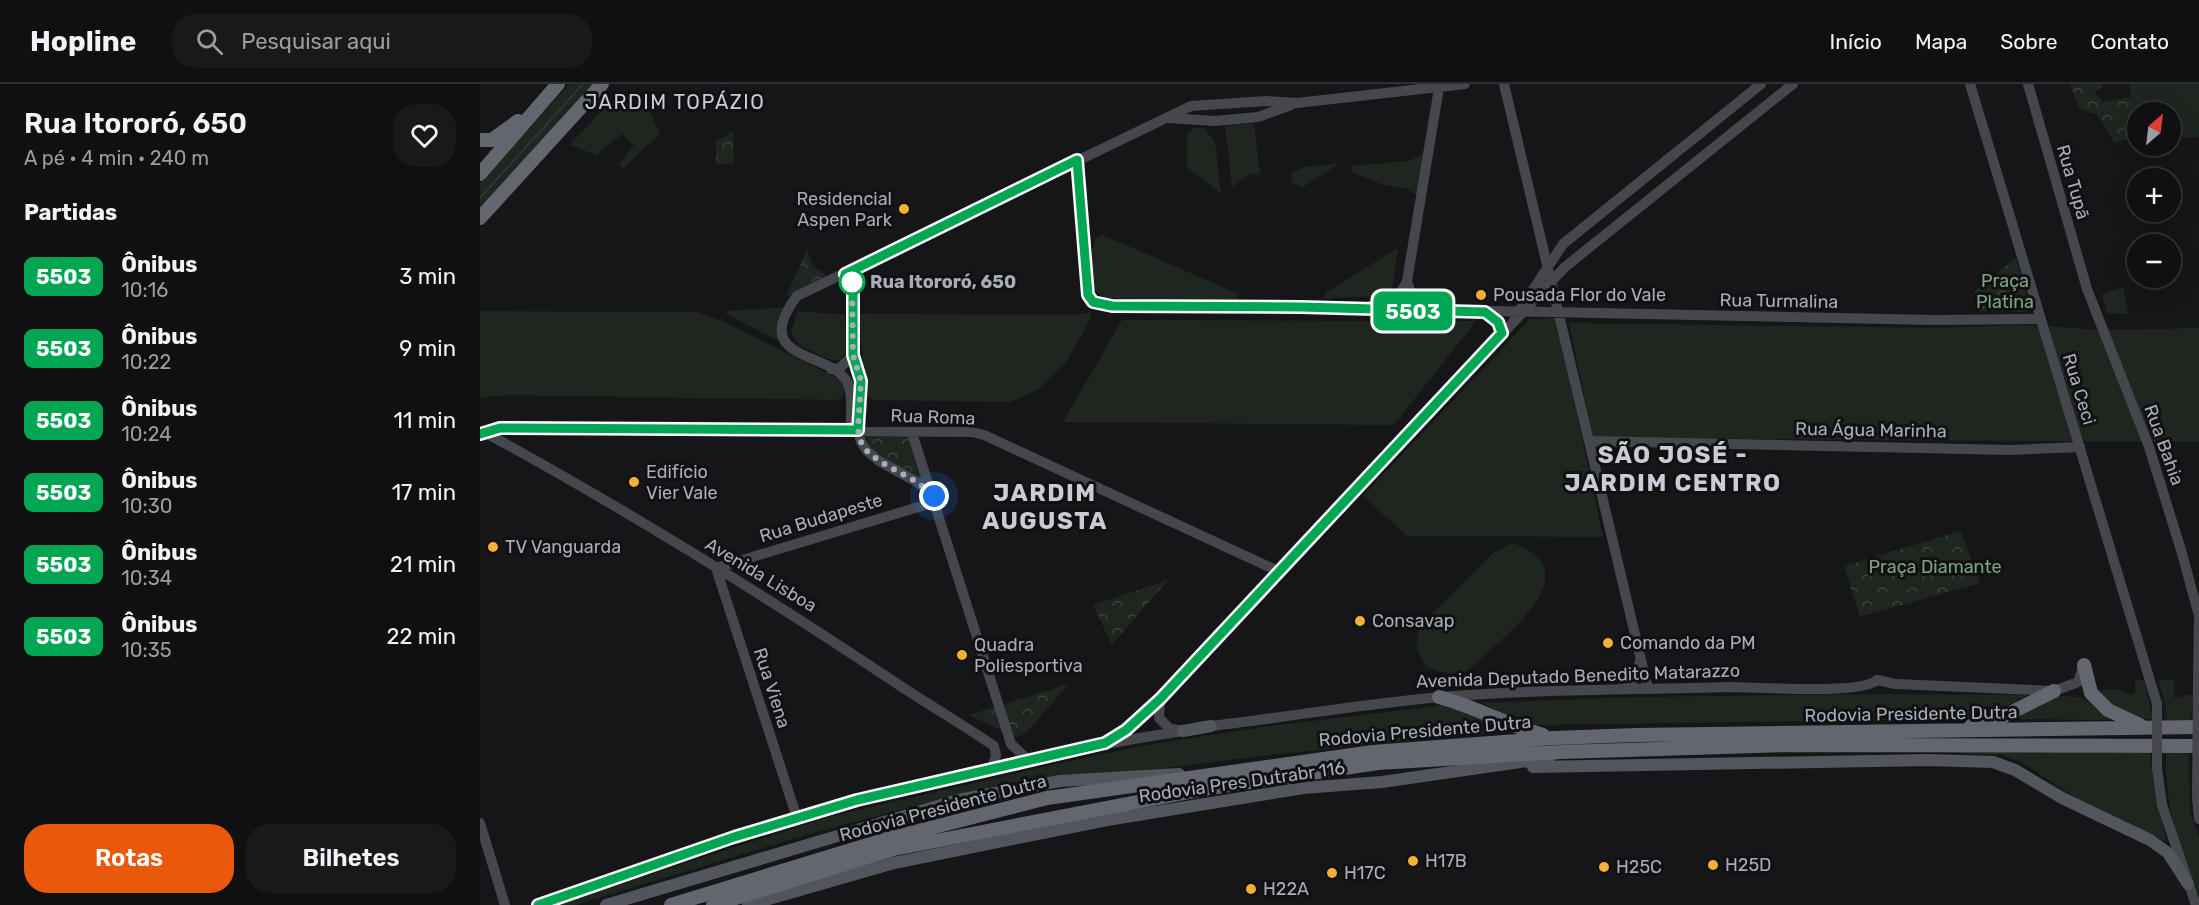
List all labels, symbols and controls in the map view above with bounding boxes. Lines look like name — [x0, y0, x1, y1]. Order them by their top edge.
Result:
search box — [172, 14, 592, 68]
text: Hopline — [30, 25, 136, 58]
icon: search — [193, 25, 226, 58]
text: Pesquisar aqui — [241, 28, 391, 55]
text: Início — [1830, 29, 1882, 54]
text: Mapa — [1915, 29, 1967, 54]
text: Sobre — [2000, 29, 2057, 54]
text: Contato — [2090, 29, 2169, 54]
district label: JARDIM TOPÁZIO — [585, 90, 765, 114]
north arrow — [2127, 102, 2181, 156]
map controls — [2127, 102, 2181, 288]
button: heart — [393, 104, 456, 167]
text: Rua Itororó, 650 — [24, 107, 247, 140]
street label: Rua Tupã — [2052, 142, 2094, 222]
text: A pé · 4 min · 240 m — [24, 146, 209, 170]
button: + — [2127, 168, 2181, 222]
place label: Residencial Aspen Park — [796, 188, 893, 231]
text: Partidas — [24, 199, 117, 226]
marker: Residencial Aspen Park — [897, 202, 911, 216]
button: − — [2127, 234, 2181, 288]
text: Ônibus — [121, 251, 198, 278]
text: 3 min — [399, 263, 456, 290]
text: 5503 — [36, 264, 91, 289]
marker: Rua Itororó, 650 — [839, 269, 865, 295]
park label: Praça Platina — [1976, 270, 2034, 313]
place label: Rua Itororó, 650 — [870, 271, 1016, 293]
text: 10:16 — [121, 278, 168, 302]
place label: Pousada Flor do Vale — [1493, 284, 1666, 306]
marker: Pousada Flor do Vale — [1474, 288, 1488, 302]
street label: Rua Turmalina — [1719, 289, 1839, 313]
line badge: 5503 — [1371, 292, 1455, 330]
text: 5503 — [1385, 299, 1441, 324]
text: Ônibus — [121, 323, 198, 350]
text: 9 min — [399, 335, 456, 362]
text: 5503 — [36, 336, 91, 361]
text: 10:22 — [121, 350, 171, 374]
street label: Rua Ceci — [2058, 351, 2100, 427]
text: Ônibus — [121, 395, 198, 422]
street label: Rua Bahia — [2139, 402, 2189, 488]
street label: Rua Roma — [890, 405, 976, 429]
text: 11 min — [394, 407, 456, 434]
text: 5503 — [36, 408, 91, 433]
street label: Rua Água Marinha — [1795, 418, 1947, 442]
text: 10:24 — [121, 422, 172, 446]
district label: SÃO JOSÉ - JARDIM CENTRO — [1564, 441, 1782, 497]
place label: Edifício Vier Vale — [646, 461, 718, 504]
text: Ônibus — [121, 467, 198, 494]
marker: Edifício Vier Vale — [627, 475, 641, 489]
text: 17 min — [392, 479, 456, 506]
district label: JARDIM AUGUSTA — [982, 479, 1108, 535]
text: 5503 — [36, 480, 91, 505]
your location — [919, 481, 949, 511]
street label: Rua Budapeste — [757, 489, 885, 547]
text: 10:30 — [121, 494, 172, 518]
street label: Avenida Lisboa — [701, 533, 821, 617]
place label: TV Vanguarda — [505, 536, 621, 558]
text: Ônibus — [121, 539, 198, 566]
marker: TV Vanguarda — [486, 540, 500, 554]
text: 21 min — [390, 551, 456, 578]
text: 5503 — [36, 552, 91, 577]
park label: Praça Diamante — [1869, 556, 2002, 578]
text: 10:34 — [121, 566, 172, 590]
place label: Consavap — [1372, 610, 1454, 632]
text: Ônibus — [121, 611, 198, 638]
marker: Consavap — [1353, 614, 1367, 628]
text: 22 min — [387, 623, 456, 650]
text: 5503 — [36, 624, 91, 649]
place label: Comando da PM — [1620, 632, 1756, 654]
place label: Quadra Poliesportiva — [974, 634, 1083, 677]
marker: Comando da PM — [1601, 636, 1615, 650]
text: 10:35 — [121, 638, 172, 662]
street label: Rua Viena — [749, 645, 795, 731]
marker: Quadra Poliesportiva — [955, 648, 969, 662]
street label: Avenida Deputado Benedito Matarazzo — [1416, 659, 1740, 693]
street label: Rodovia Presidente Dutra — [1804, 701, 2018, 727]
street label: Rodovia Presidente Dutra — [1318, 711, 1532, 751]
street label: Rodovia Pres Dutrabr 116 — [1137, 757, 1347, 807]
street label: Rodovia Presidente Dutra — [837, 770, 1049, 846]
button: Rotas — [24, 824, 234, 893]
button: Bilhetes — [246, 824, 456, 893]
place label: H17B — [1425, 850, 1467, 872]
marker: H17B — [1406, 854, 1420, 868]
place label: H25D — [1725, 854, 1772, 876]
place label: H25C — [1616, 856, 1662, 878]
marker: H25D — [1706, 858, 1720, 872]
marker: H25C — [1597, 860, 1611, 874]
place label: H17C — [1344, 862, 1386, 884]
marker: H17C — [1325, 866, 1339, 880]
place label: H22A — [1263, 878, 1309, 900]
marker: H22A — [1244, 882, 1258, 896]

